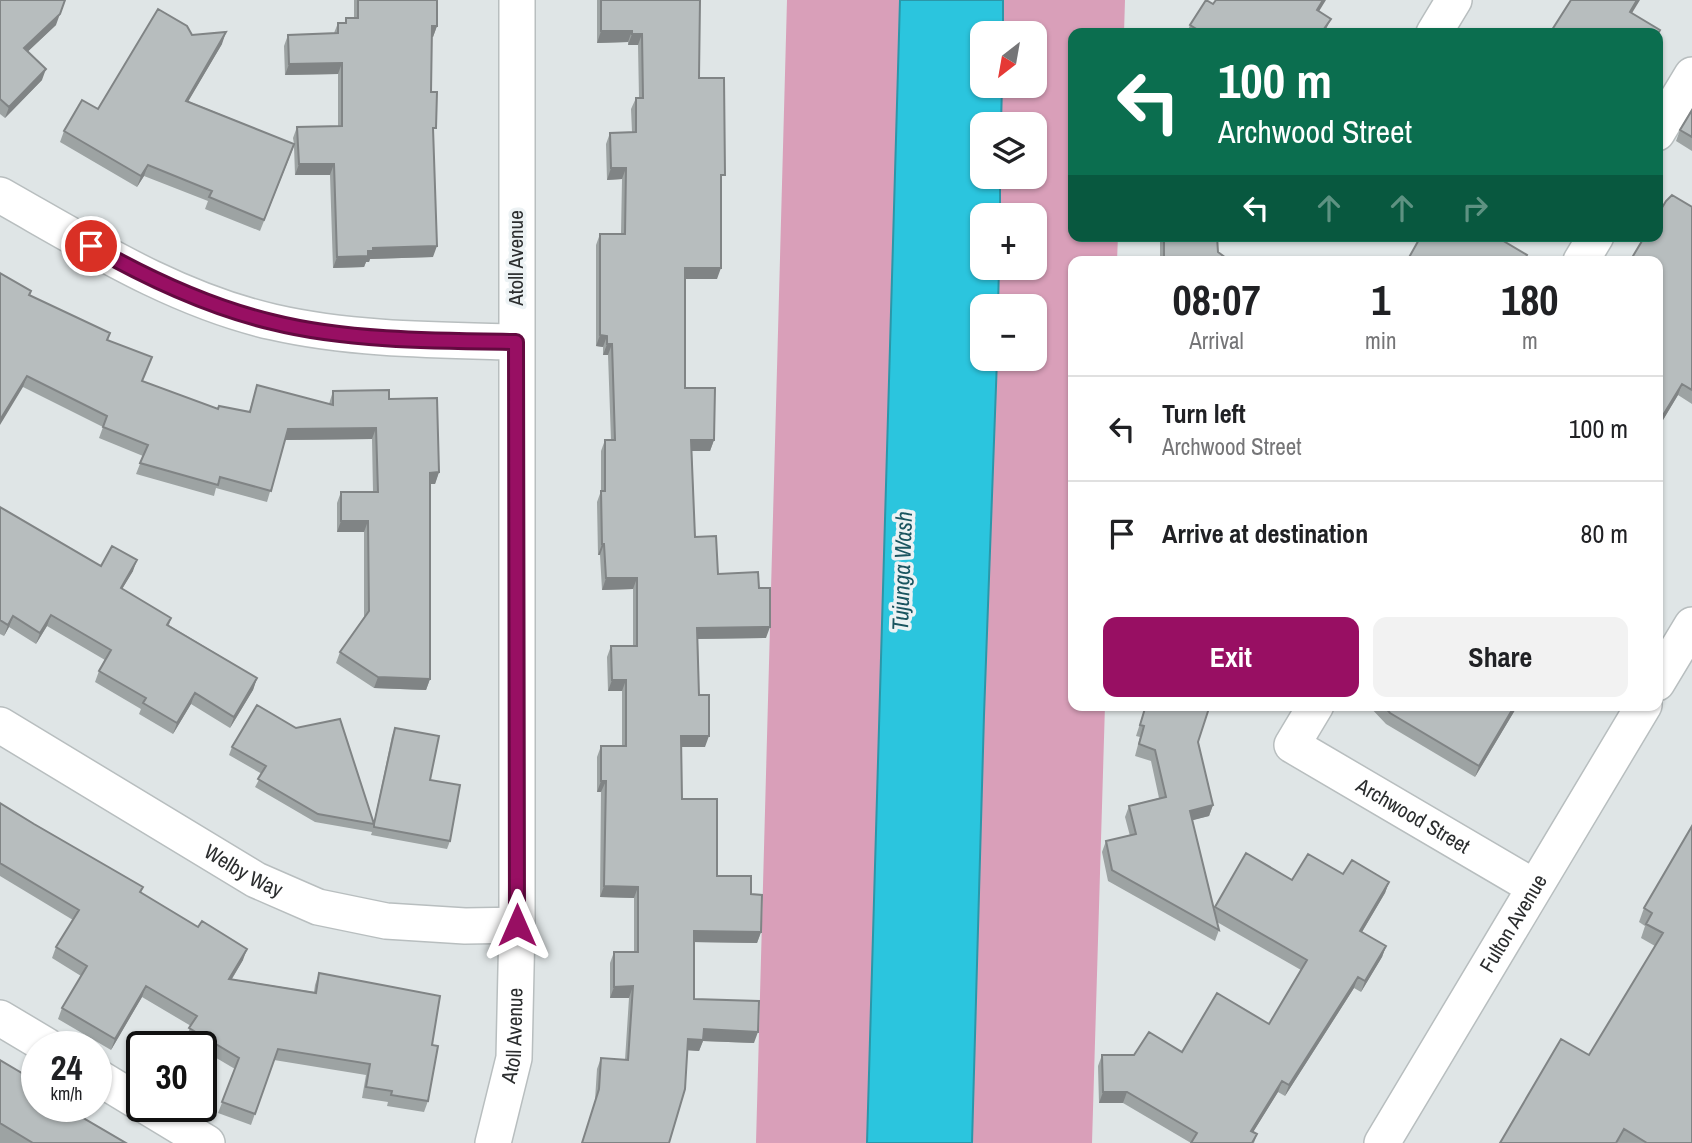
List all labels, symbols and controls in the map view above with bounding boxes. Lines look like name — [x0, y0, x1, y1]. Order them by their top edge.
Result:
north arrow — [970, 21, 1046, 98]
map controls — [970, 21, 1047, 371]
text: 100 m — [1218, 47, 1332, 113]
icon: left — [1103, 56, 1194, 147]
text: Archwood Street — [1218, 110, 1412, 153]
button: layers — [970, 112, 1047, 189]
icon: left — [1237, 189, 1275, 227]
icon: ahead — [1310, 189, 1348, 227]
icon: ahead — [1383, 189, 1421, 227]
icon: right — [1456, 189, 1494, 227]
button: + — [970, 203, 1047, 280]
street label: Atoll Avenue — [501, 210, 530, 307]
pin — [61, 216, 121, 276]
icon: arrive — [72, 227, 110, 265]
text: 08:07 — [1173, 272, 1261, 328]
text: 1 — [1371, 272, 1390, 328]
text: 180 — [1501, 272, 1559, 328]
button: − — [970, 294, 1047, 371]
text: Arrival — [1189, 325, 1244, 356]
text: min — [1365, 325, 1397, 356]
text: m — [1522, 325, 1538, 356]
text: Turn left — [1162, 396, 1246, 431]
icon: left — [1103, 410, 1141, 448]
text: 100 m — [1569, 411, 1628, 446]
text: Archwood Street — [1162, 431, 1301, 462]
water label: Tujunga Wash — [884, 511, 919, 631]
icon: arrive — [1103, 515, 1141, 553]
text: Arrive at destination — [1162, 516, 1368, 551]
text: 80 m — [1581, 516, 1628, 551]
button: Exit — [1103, 617, 1359, 697]
button: Share — [1373, 617, 1628, 697]
street label: Archwood Street — [1350, 770, 1476, 860]
street label: Welby Way — [199, 837, 288, 904]
street label: Fulton Avenue — [1472, 868, 1554, 978]
position arrow — [480, 888, 554, 962]
street label: Atoll Avenue — [493, 987, 530, 1087]
speed limit sign: 30 — [126, 1031, 217, 1122]
text: 24 — [51, 1044, 82, 1091]
text: km/h — [51, 1081, 83, 1106]

